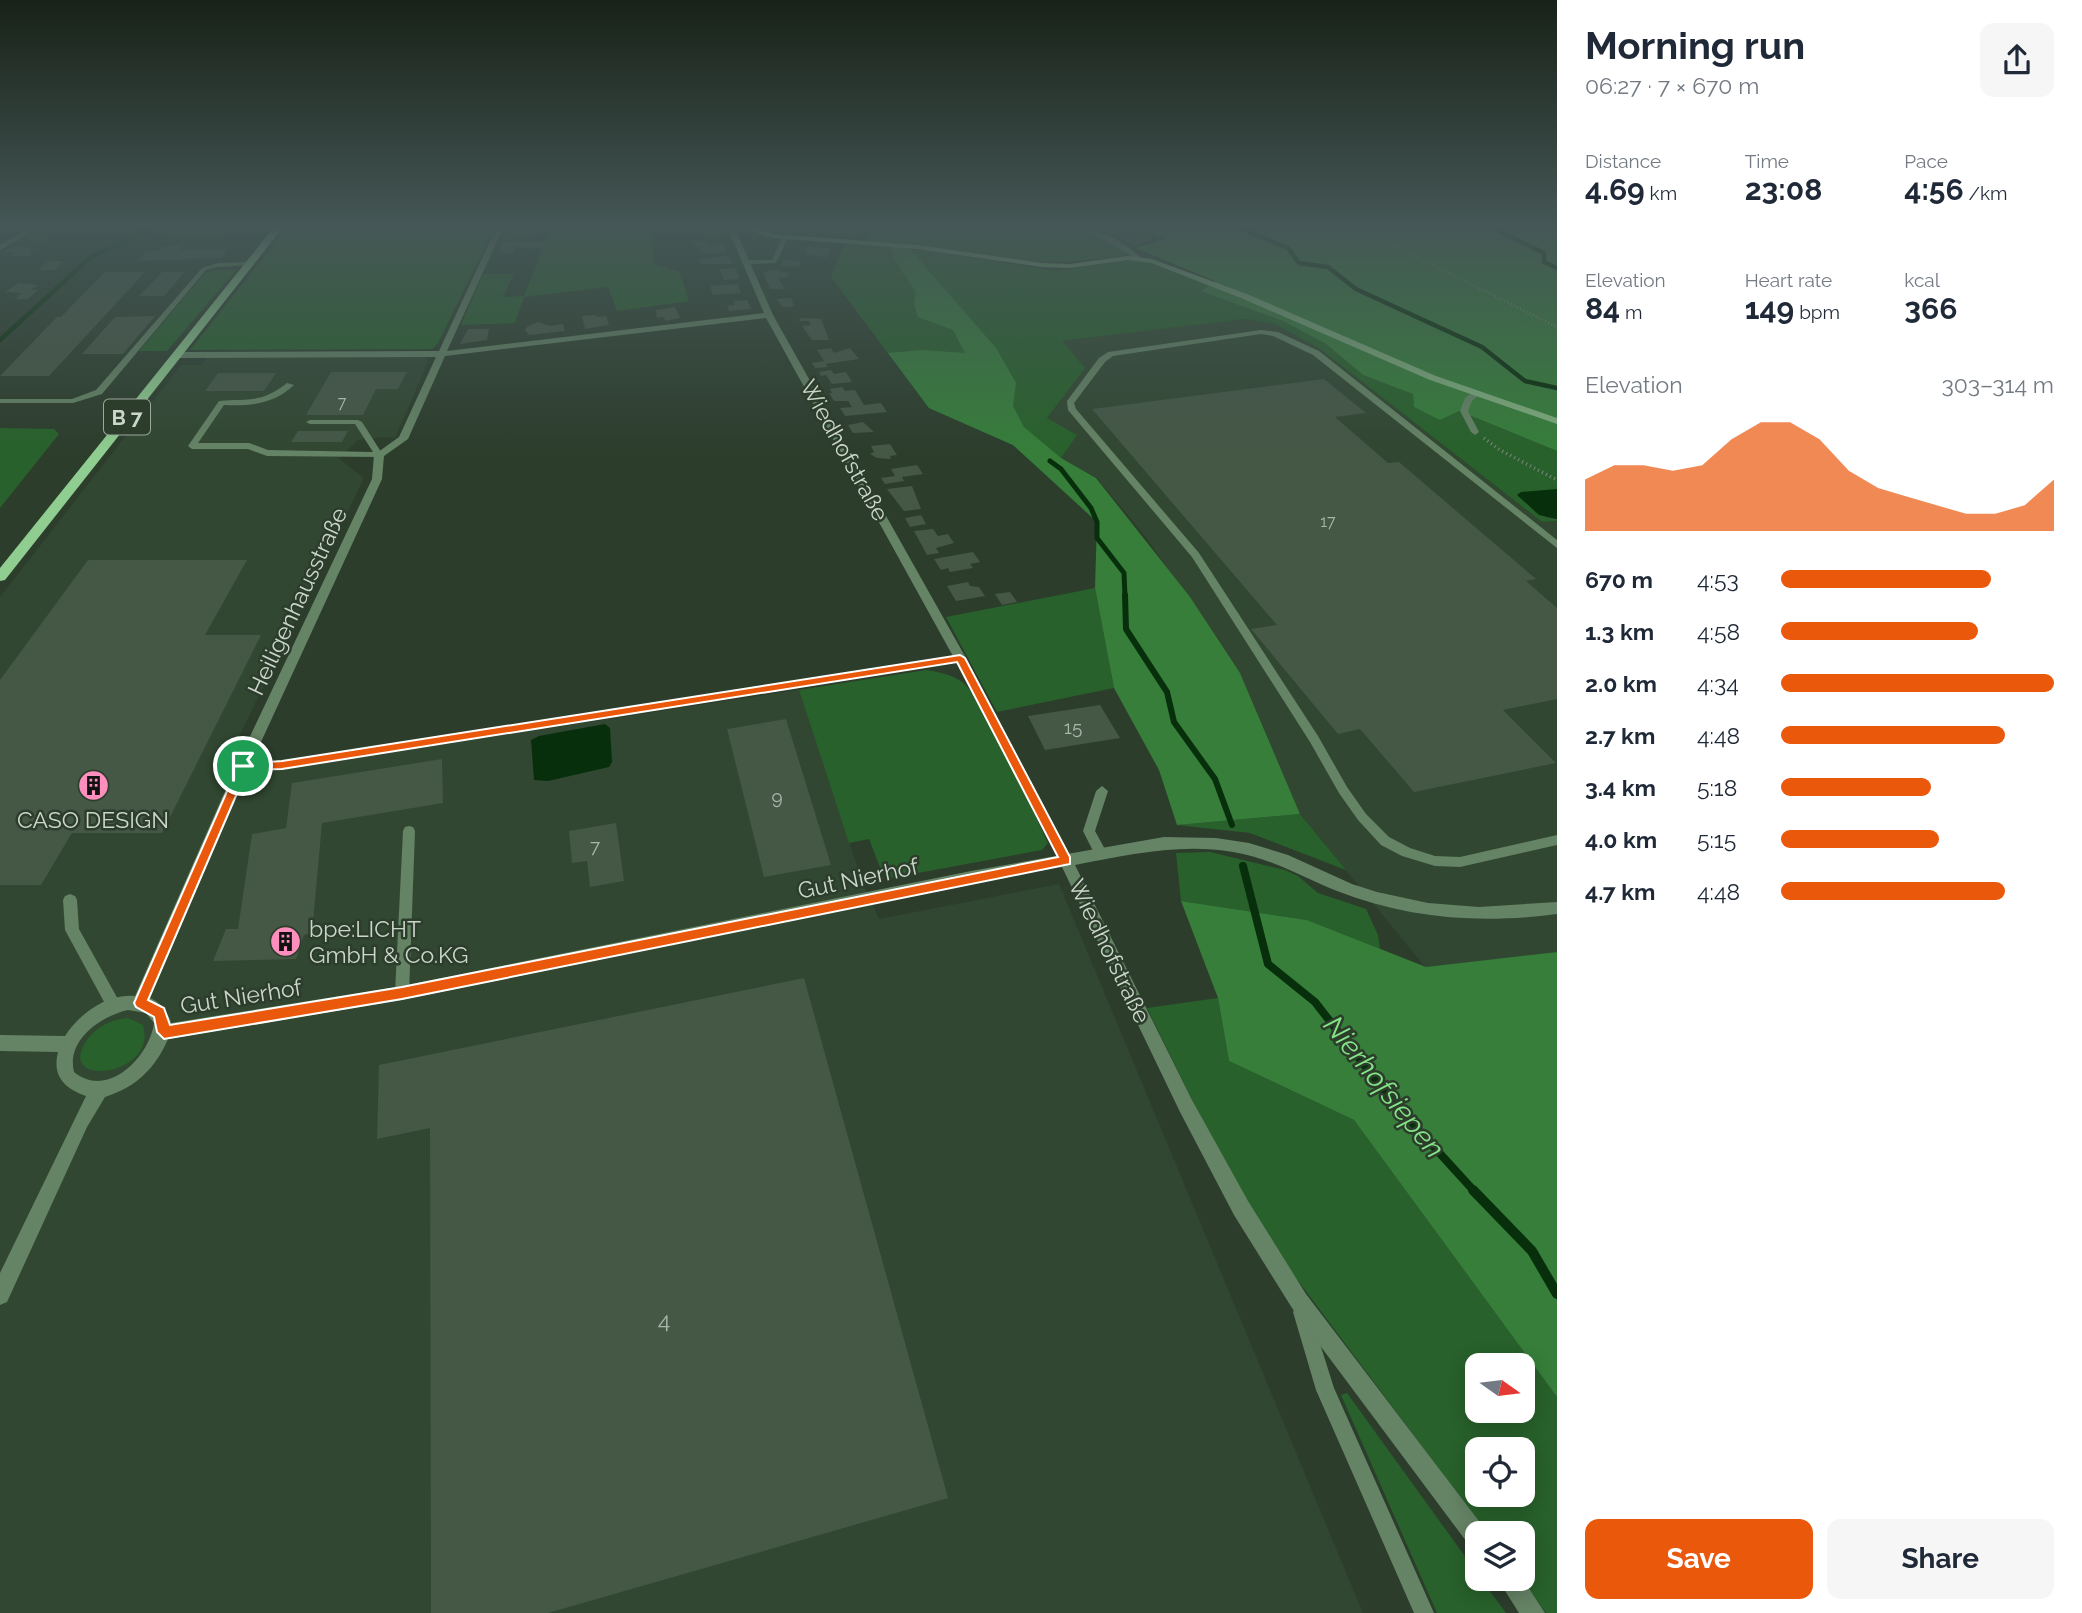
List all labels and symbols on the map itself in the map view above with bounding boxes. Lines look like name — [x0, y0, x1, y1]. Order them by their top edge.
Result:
street label: Wiedhofstraße — [795, 375, 895, 525]
house number: 7 — [338, 393, 347, 412]
road number: B 7 — [104, 400, 150, 434]
street label: Heiligenhausstraße — [242, 503, 352, 699]
house number: 17 — [1320, 512, 1336, 531]
house number: 15 — [1064, 716, 1082, 738]
pin — [213, 736, 273, 796]
building icon: CASO DESIGN — [76, 768, 110, 802]
house number: 9 — [771, 786, 783, 808]
place label: CASO DESIGN — [17, 806, 169, 833]
house number: 7 — [590, 835, 600, 857]
street label: Gut Nierhof — [795, 852, 922, 904]
street label: Wiedhofstraße — [1063, 875, 1157, 1027]
place label: bpe:LICHT GmbH & Co.KG — [309, 915, 468, 968]
building icon: bpe:LICHT GmbH & Co.KG — [269, 924, 303, 958]
street label: Gut Nierhof — [178, 973, 305, 1019]
water label: Nierhofsiepen — [1317, 1009, 1451, 1165]
house number: 4 — [658, 1306, 670, 1333]
north arrow — [1465, 1353, 1535, 1423]

